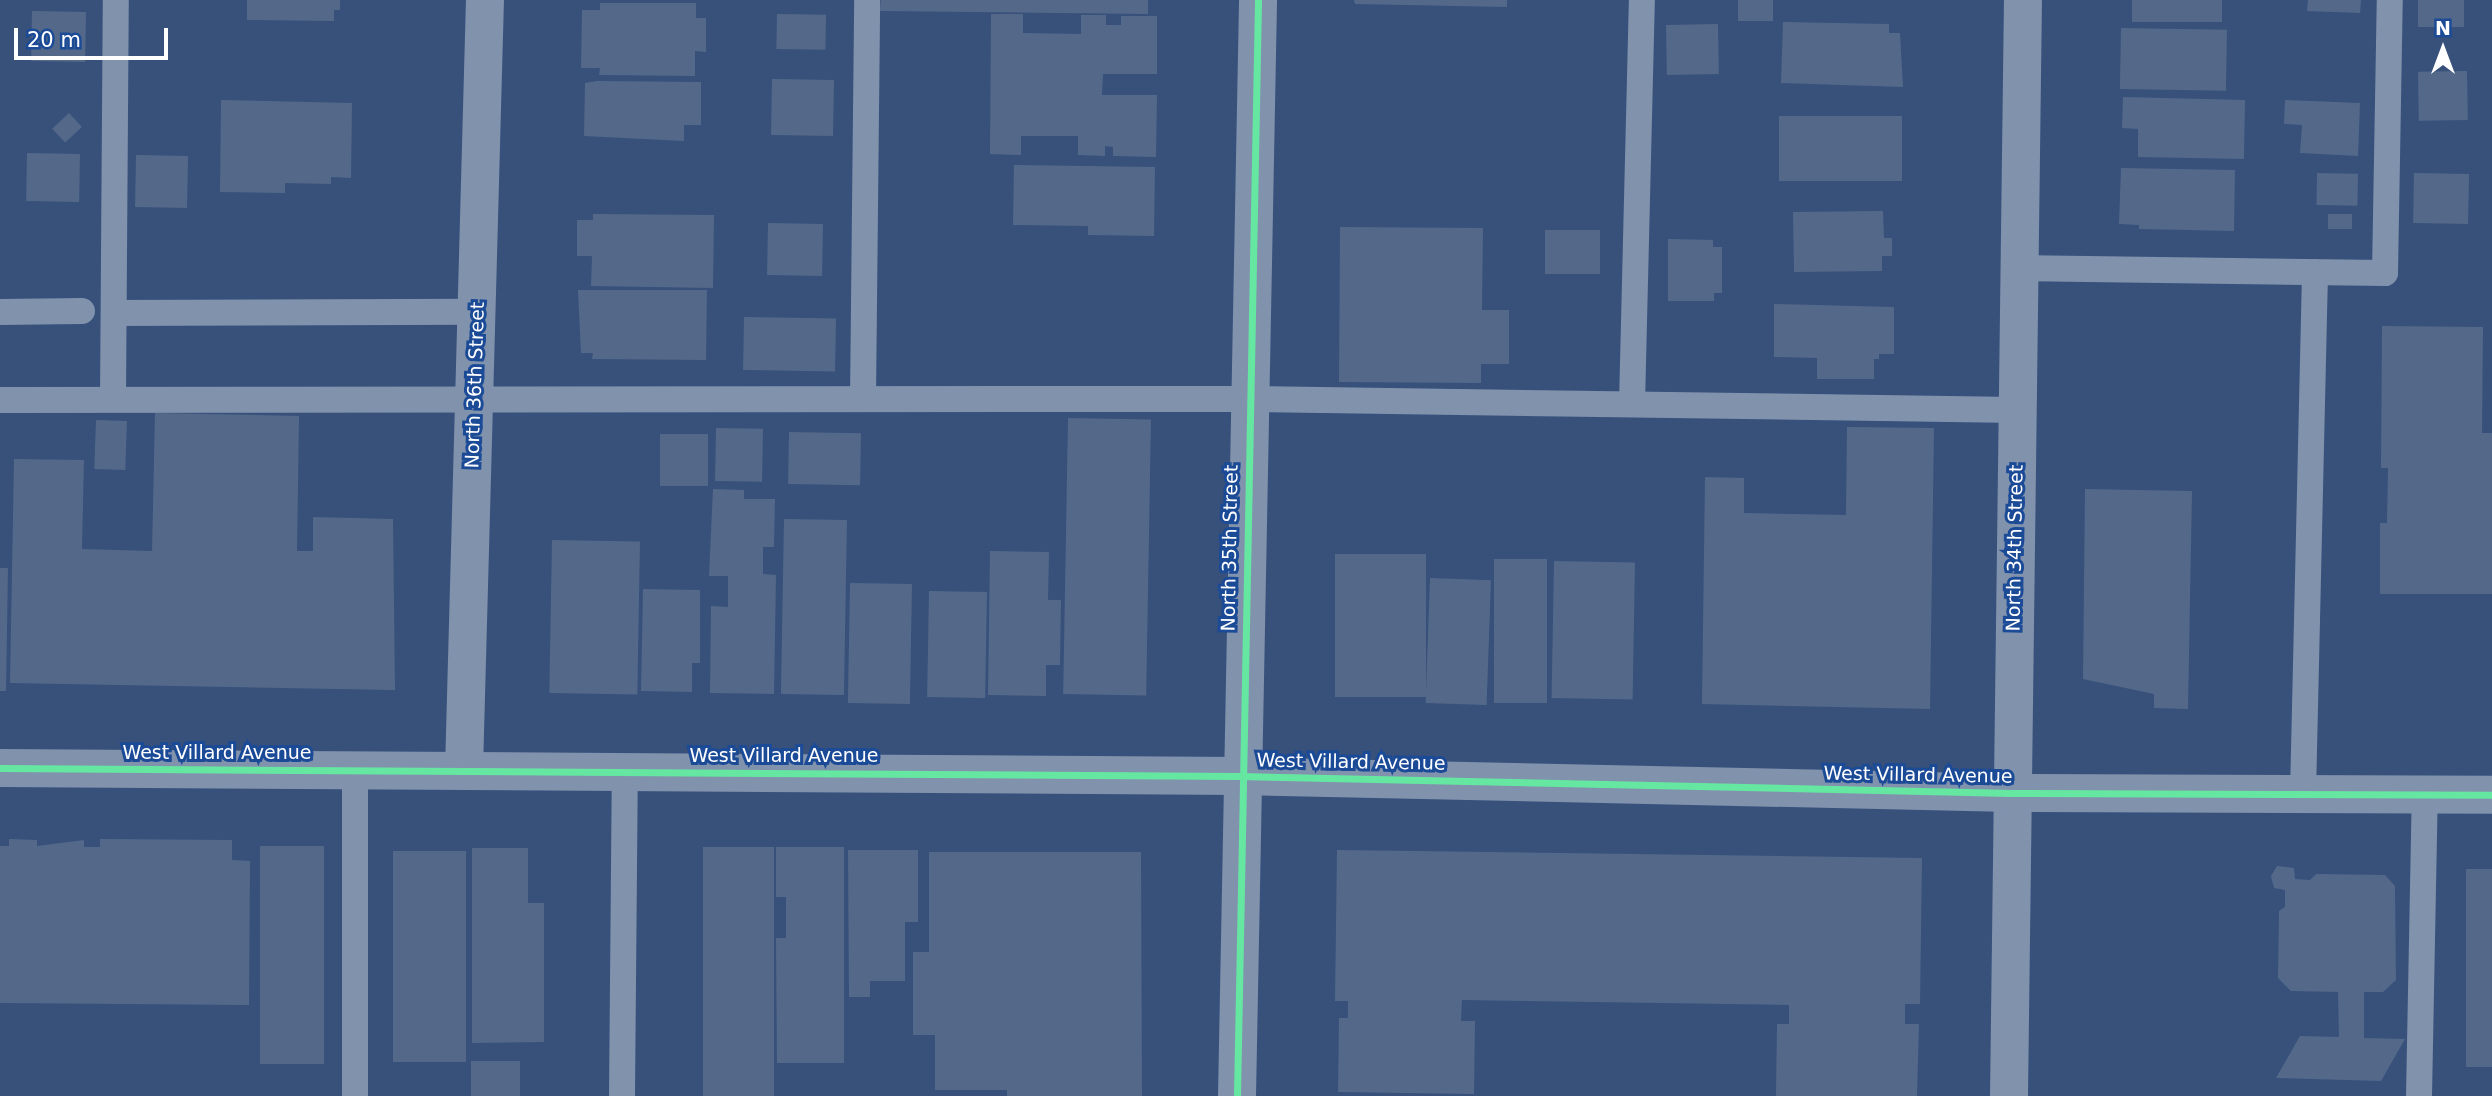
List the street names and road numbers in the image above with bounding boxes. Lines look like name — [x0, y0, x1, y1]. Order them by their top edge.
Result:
street label: North 36th Street — [461, 301, 489, 469]
street label: North 35th Street — [1217, 465, 1243, 631]
street label: North 34th Street — [2002, 465, 2028, 631]
street label: West Villard Avenue — [123, 742, 311, 764]
street label: West Villard Avenue — [690, 745, 878, 767]
street label: West Villard Avenue — [1256, 749, 1446, 775]
street label: West Villard Avenue — [1823, 762, 2013, 788]

